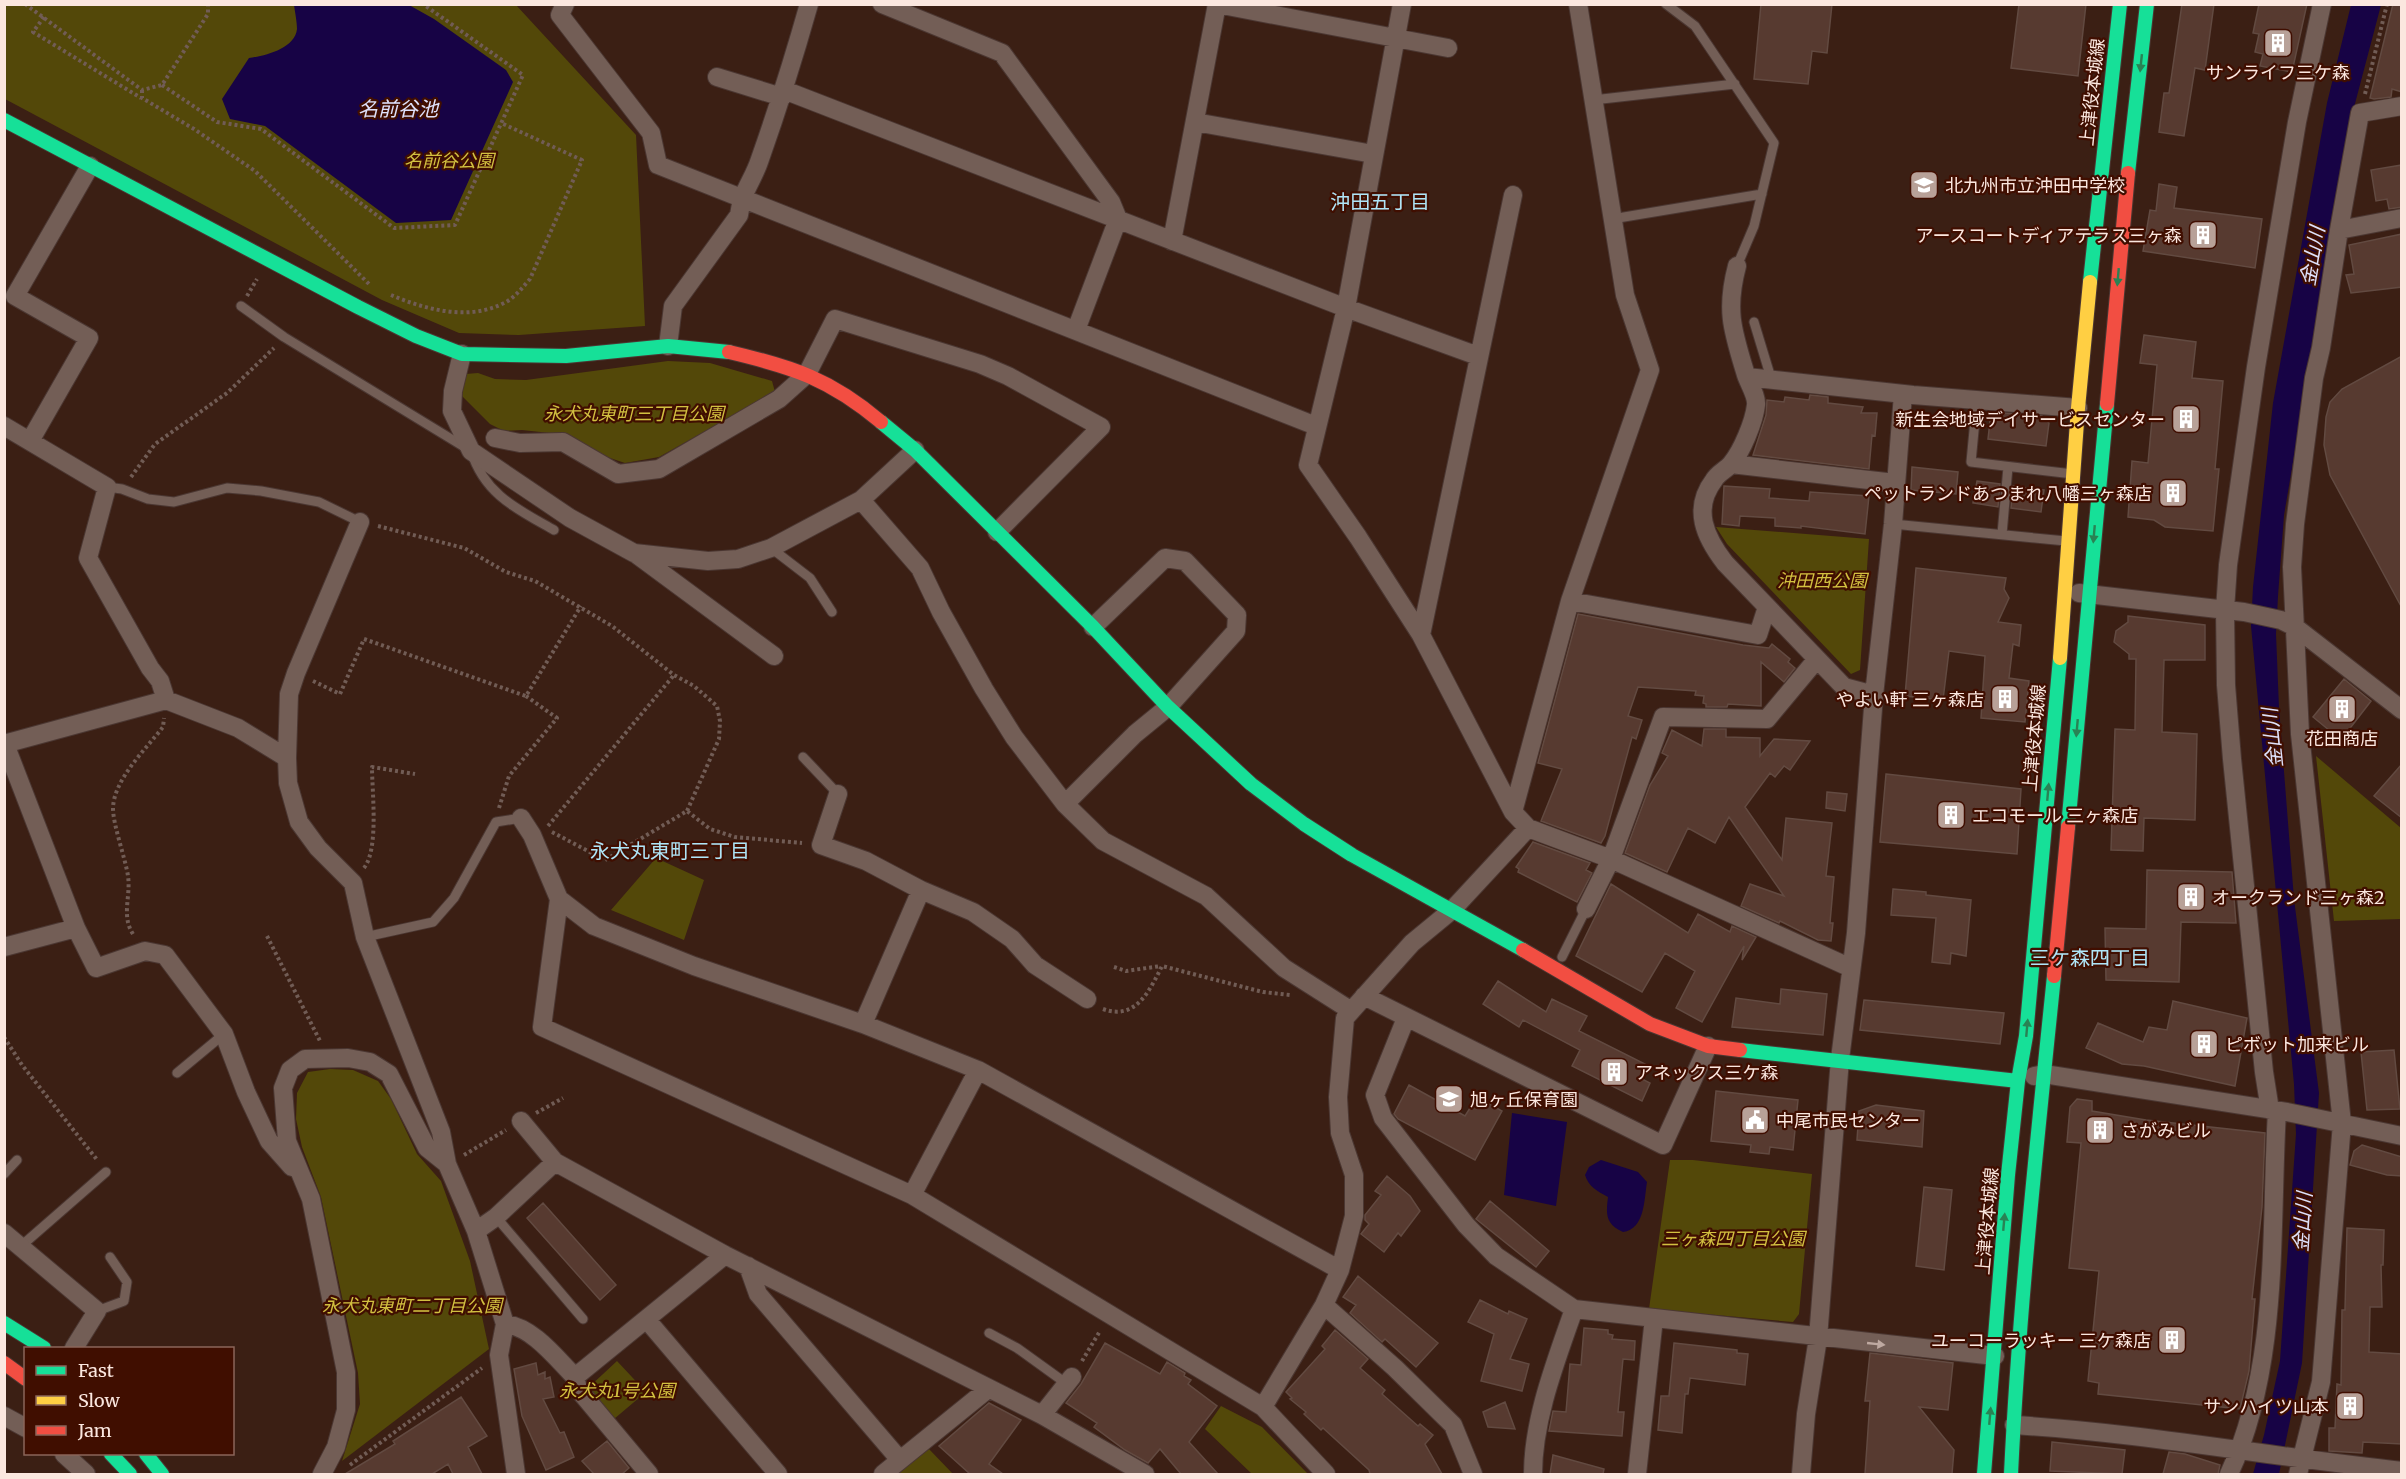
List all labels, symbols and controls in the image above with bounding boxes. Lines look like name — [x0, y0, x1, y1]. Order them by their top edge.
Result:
building icon: サンライフ三ケ森 — [2262, 27, 2294, 59]
street label: 上津役本城線 — [2075, 37, 2109, 147]
one-way arrow — [2137, 53, 2146, 72]
place label: サンライフ三ケ森 — [2206, 61, 2350, 84]
water label: 名前谷池 — [358, 96, 440, 121]
park label: 名前谷公園 — [404, 149, 497, 172]
school or university icon: 北九州市立沖田中学校 — [1908, 169, 1940, 201]
place label: 北九州市立沖田中学校 — [1945, 174, 2125, 197]
district label: 沖田五丁目 — [1330, 189, 1430, 214]
building icon: アースコートディアテラス三ヶ森 — [2187, 219, 2219, 251]
water label: 金山川 — [2294, 222, 2330, 288]
place label: アースコートディアテラス三ヶ森 — [1916, 224, 2182, 247]
one-way arrow — [2113, 268, 2123, 287]
park label: 永犬丸東町三丁目公園 — [544, 402, 727, 425]
building icon: 新生会地域デイサービスセンター — [2170, 403, 2202, 435]
place label: 新生会地域デイサービスセンター — [1895, 408, 2165, 431]
building icon: ペットランドあつまれ八幡三ヶ森店 — [2157, 477, 2189, 509]
place label: ペットランドあつまれ八幡三ヶ森店 — [1864, 482, 2152, 505]
one-way arrow — [2089, 525, 2099, 544]
park label: 沖田西公園 — [1777, 569, 1870, 592]
building icon: やよい軒 三ヶ森店 — [1989, 683, 2021, 715]
street label: 上津役本城線 — [2018, 683, 2050, 793]
place label: やよい軒 三ヶ森店 — [1836, 688, 1984, 711]
building icon: 花田商店 — [2326, 693, 2358, 725]
water label: 金山川 — [2256, 705, 2288, 769]
one-way arrow — [2072, 719, 2082, 738]
place label: 花田商店 — [2306, 727, 2378, 750]
one-way arrow — [2043, 783, 2053, 802]
building icon: エコモール 三ヶ森店 — [1935, 799, 1967, 831]
place label: エコモール 三ヶ森店 — [1972, 804, 2138, 827]
district label: 永犬丸東町三丁目 — [590, 838, 750, 863]
building icon: オークランド三ヶ森2 — [2175, 881, 2207, 913]
place label: オークランド三ヶ森2 — [2212, 886, 2385, 909]
district label: 三ケ森四丁目 — [2030, 945, 2150, 970]
one-way arrow — [2022, 1019, 2031, 1038]
building icon: ピボット加来ビル — [2188, 1028, 2220, 1060]
place label: ピボット加来ビル — [2225, 1033, 2369, 1056]
building icon: アネックス三ケ森 — [1598, 1056, 1630, 1088]
place label: アネックス三ケ森 — [1635, 1061, 1778, 1084]
school or university icon: 旭ヶ丘保育園 — [1433, 1083, 1465, 1115]
place label: 旭ヶ丘保育園 — [1470, 1088, 1578, 1111]
public building icon: 中尾市民センター — [1739, 1104, 1771, 1136]
place label: 中尾市民センター — [1776, 1109, 1920, 1132]
building icon: さがみビル — [2084, 1114, 2116, 1146]
place label: さがみビル — [2121, 1119, 2211, 1142]
street label: 上津役本城線 — [1971, 1166, 2003, 1276]
water label: 金山川 — [2287, 1189, 2317, 1253]
one-way arrow — [2000, 1212, 2009, 1231]
park label: 三ヶ森四丁目公園 — [1661, 1227, 1808, 1250]
park label: 永犬丸東町二丁目公園 — [322, 1294, 505, 1317]
building icon: ユーコーラッキー 三ケ森店 — [2156, 1324, 2188, 1356]
place label: ユーコーラッキー 三ケ森店 — [1931, 1329, 2151, 1352]
one-way arrow — [1867, 1339, 1886, 1349]
legend — [24, 1347, 234, 1455]
text: Fast — [78, 1359, 114, 1382]
park label: 永犬丸1号公園 — [559, 1379, 678, 1402]
text: Slow — [78, 1389, 121, 1412]
building icon: サンハイツ山本 — [2334, 1390, 2366, 1422]
place label: サンハイツ山本 — [2203, 1395, 2329, 1418]
one-way arrow — [1985, 1407, 1995, 1426]
text: Jam — [77, 1419, 112, 1442]

